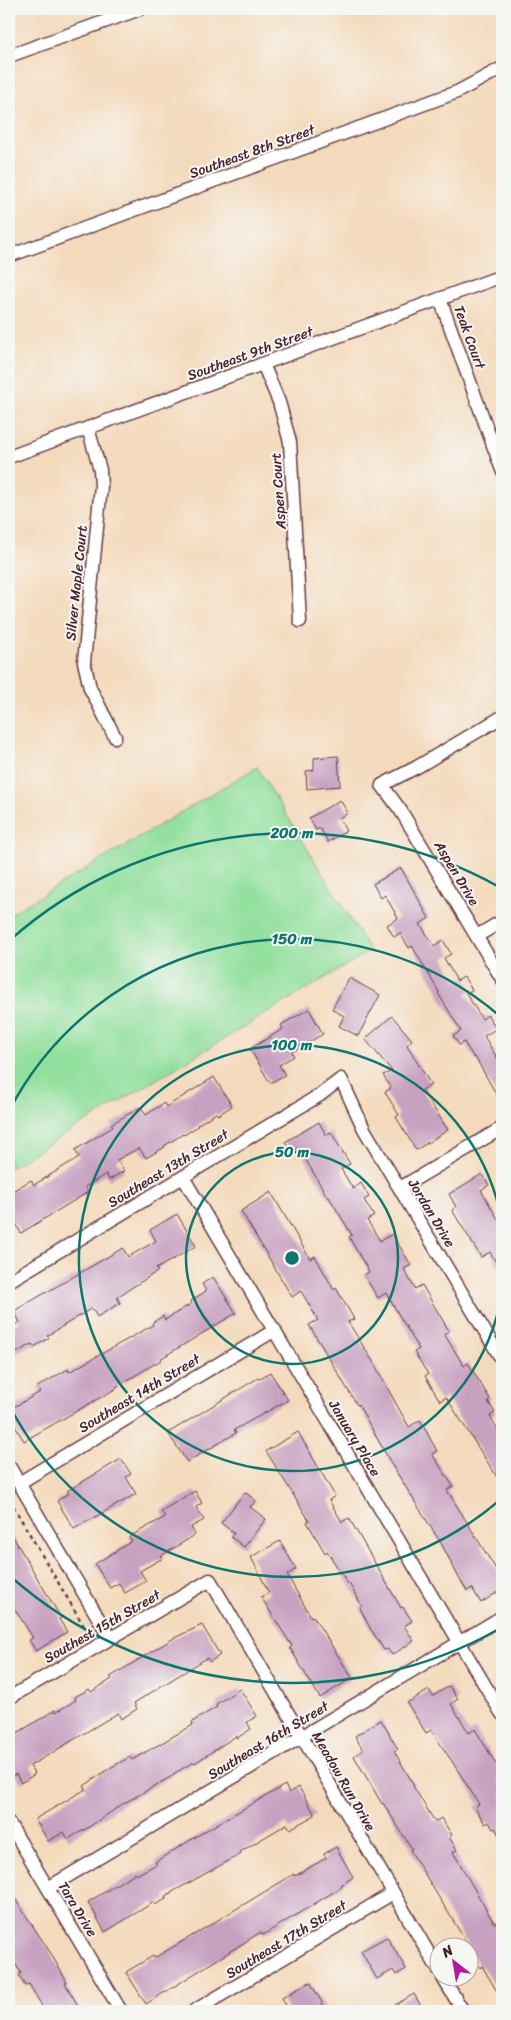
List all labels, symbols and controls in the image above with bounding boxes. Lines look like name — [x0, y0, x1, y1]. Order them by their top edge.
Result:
street label: Southeast 8th Street — [186, 117, 320, 186]
street label: Teak Court — [446, 302, 493, 374]
street label: Southeast 9th Street — [184, 319, 318, 388]
street label: Aspen Court — [263, 452, 294, 531]
street label: Silver Maple Court — [58, 524, 95, 642]
text: 200 m — [269, 820, 314, 846]
street label: Aspen Drive — [427, 835, 486, 911]
text: 150 m — [272, 926, 313, 952]
text: 100 m — [272, 1032, 313, 1058]
street label: Southeast 13th Street — [103, 1122, 235, 1215]
text: 50 m — [275, 1139, 310, 1165]
street label: Jordan Drive — [401, 1173, 462, 1253]
centre of rings — [283, 1249, 301, 1267]
street label: Southeast 14th Street — [73, 1346, 206, 1440]
street label: January Place — [321, 1394, 387, 1482]
street label: Southest 15th Street — [39, 1582, 167, 1670]
street label: Southeast 16th Street — [203, 1694, 335, 1787]
street label: Meadow Run Drive — [305, 1727, 382, 1836]
street label: Tara Drive — [51, 1876, 104, 1942]
street label: Southeast 17th Street — [221, 1893, 353, 1986]
north arrow — [428, 1938, 478, 1988]
text: N — [436, 1938, 458, 1965]

